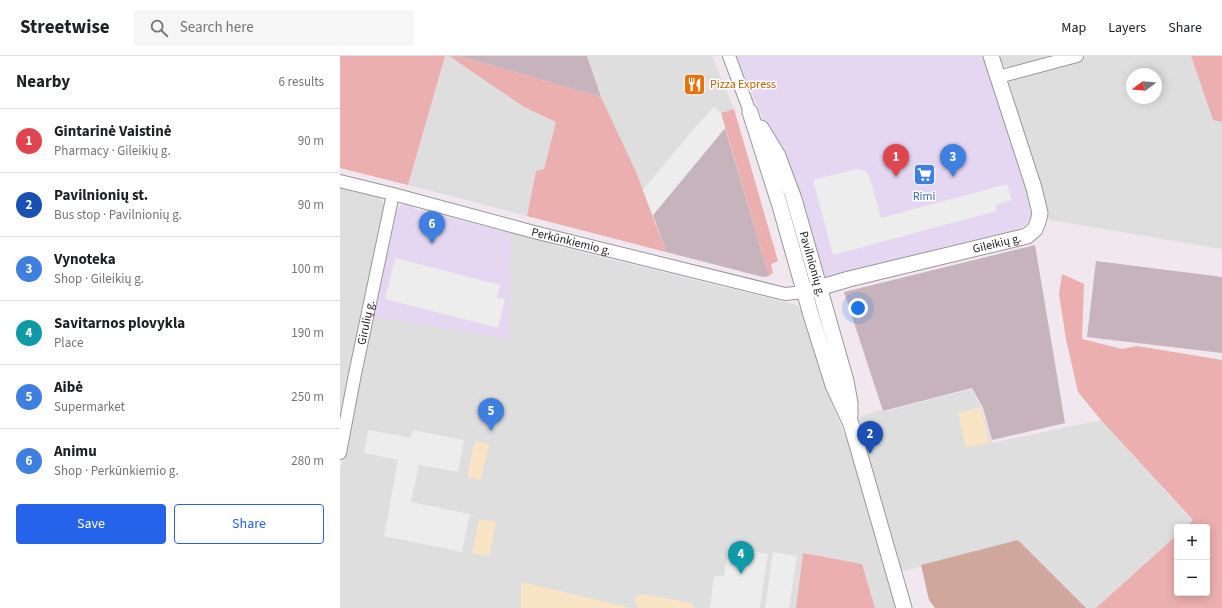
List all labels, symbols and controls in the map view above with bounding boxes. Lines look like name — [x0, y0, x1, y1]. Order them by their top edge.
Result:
search box — [134, 10, 414, 46]
text: Streetwise — [20, 14, 110, 41]
icon: search — [148, 17, 170, 39]
text: Search here — [180, 17, 254, 38]
text: Map — [1061, 18, 1086, 38]
text: Layers — [1108, 18, 1146, 38]
text: Share — [1168, 18, 1202, 38]
north arrow — [1126, 68, 1162, 104]
text: Nearby — [16, 70, 70, 94]
restaurant icon: Pizza Express — [682, 71, 708, 97]
text: 6 results — [279, 73, 324, 91]
place label: Pizza Express — [710, 76, 776, 93]
text: Gintarinė Vaistinė — [54, 121, 172, 142]
text: 1 — [26, 132, 32, 150]
text: 90 m — [298, 132, 324, 150]
text: Pharmacy · Gileikių g. — [54, 142, 171, 160]
pin: 1 — [883, 144, 909, 177]
pin: 3 — [940, 144, 966, 177]
supermarket icon: Rimi — [911, 162, 937, 188]
text: Pavilnionių st. — [54, 185, 148, 206]
place label: Rimi — [913, 188, 935, 205]
text: 2 — [26, 196, 32, 214]
text: 90 m — [298, 196, 324, 214]
text: Bus stop · Pavilnionių g. — [54, 206, 182, 224]
pin: 6 — [419, 211, 445, 244]
street label: Perkūnkiemio g. — [530, 223, 613, 259]
street label: Pavilnionių g. — [795, 229, 830, 299]
street label: Gileikių g. — [971, 229, 1023, 257]
text: Vynoteka — [54, 249, 116, 270]
text: 3 — [26, 260, 32, 278]
text: 100 m — [291, 260, 324, 278]
text: Shop · Gileikių g. — [54, 270, 144, 288]
your location — [848, 298, 868, 318]
street label: Girulių g. — [353, 299, 379, 346]
text: Savitarnos plovykla — [54, 313, 185, 334]
text: 4 — [26, 324, 32, 342]
text: 190 m — [291, 324, 324, 342]
text: Place — [54, 334, 83, 352]
text: Aibė — [54, 377, 83, 398]
text: 5 — [26, 388, 32, 406]
text: 250 m — [291, 388, 324, 406]
text: Supermarket — [54, 398, 125, 416]
pin: 5 — [478, 398, 504, 431]
pin: 2 — [857, 421, 883, 454]
text: Animu — [54, 441, 97, 462]
text: 6 — [26, 452, 32, 470]
text: 280 m — [291, 452, 324, 470]
text: Shop · Perkūnkiemio g. — [54, 462, 179, 480]
button: Save — [16, 504, 166, 544]
button: Share — [174, 504, 324, 544]
map controls — [1174, 524, 1210, 596]
button: + — [1174, 524, 1210, 560]
pin: 4 — [728, 541, 754, 574]
button: − — [1174, 560, 1210, 596]

